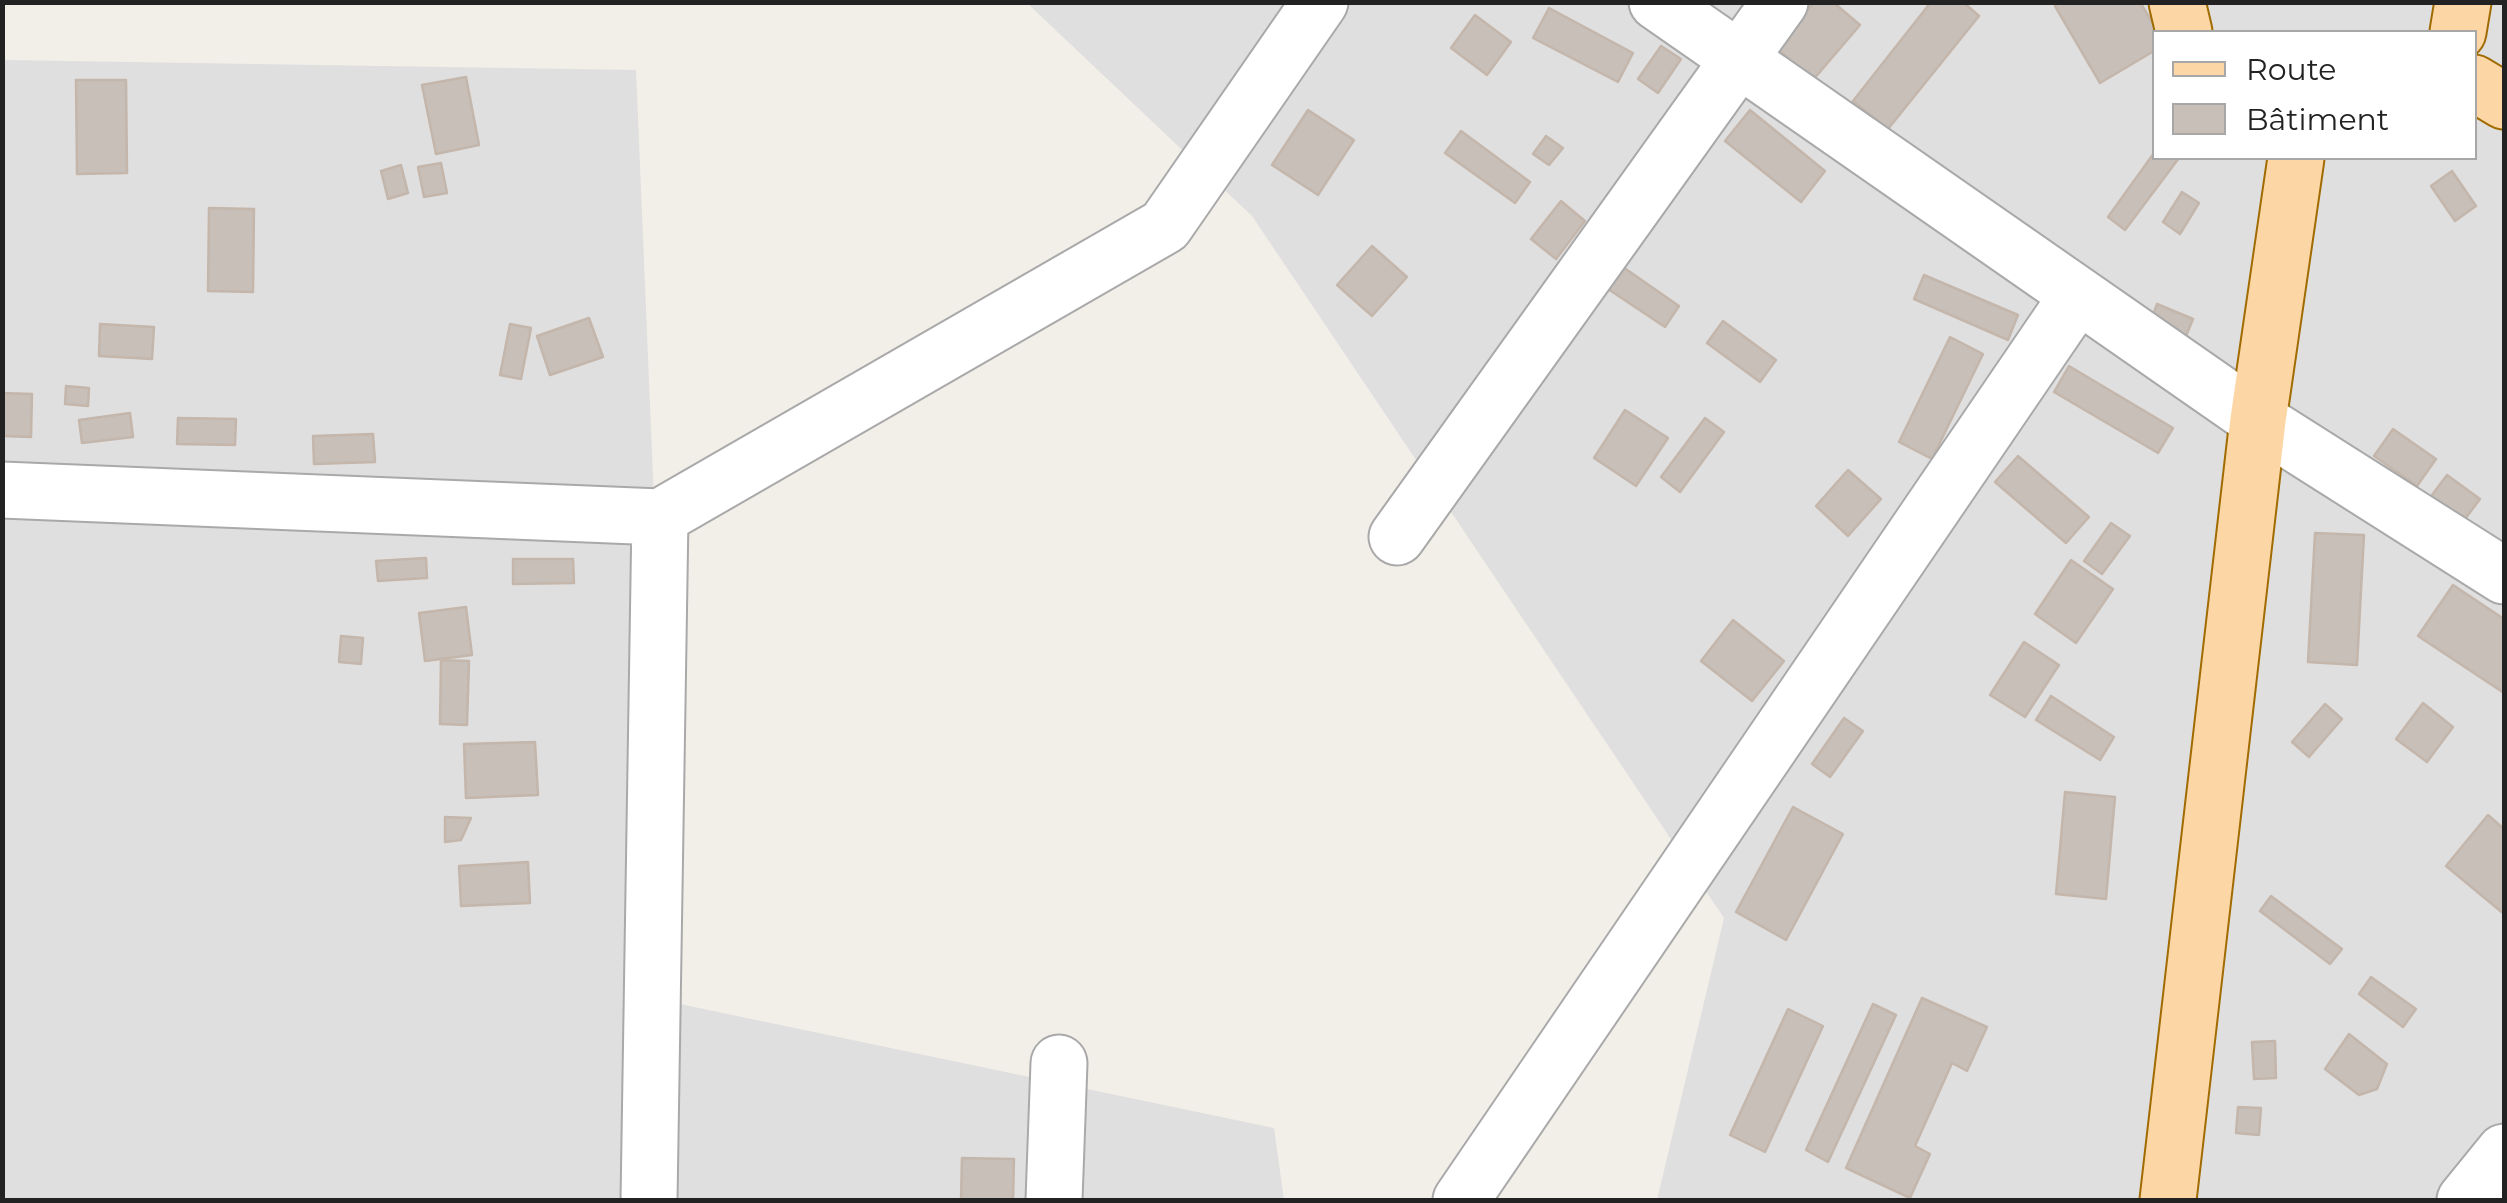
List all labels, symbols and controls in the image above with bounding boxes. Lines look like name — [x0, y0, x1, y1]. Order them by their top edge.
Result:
legend — [2152, 30, 2477, 160]
text: Route — [2246, 51, 2336, 88]
text: Bâtiment — [2246, 101, 2389, 138]

